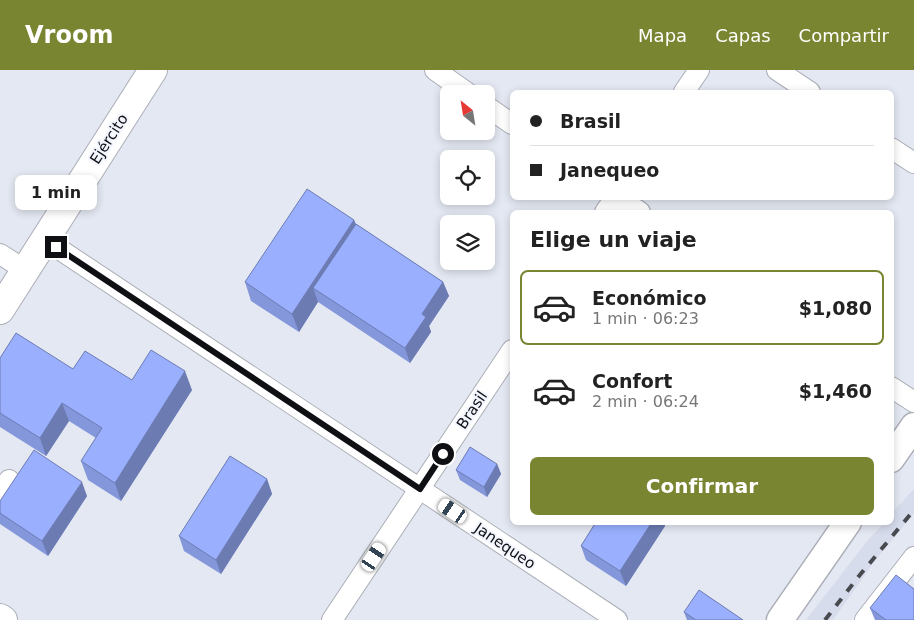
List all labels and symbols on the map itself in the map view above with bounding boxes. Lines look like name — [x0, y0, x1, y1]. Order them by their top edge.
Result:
north arrow — [440, 85, 495, 140]
street label: Ejército — [86, 111, 132, 167]
callout: 1 min — [15, 174, 97, 210]
route end — [45, 236, 67, 258]
street label: Brasil — [453, 388, 491, 432]
route start — [432, 443, 454, 465]
car — [436, 496, 469, 526]
street label: Janequeo — [470, 518, 539, 573]
car — [359, 540, 388, 574]

